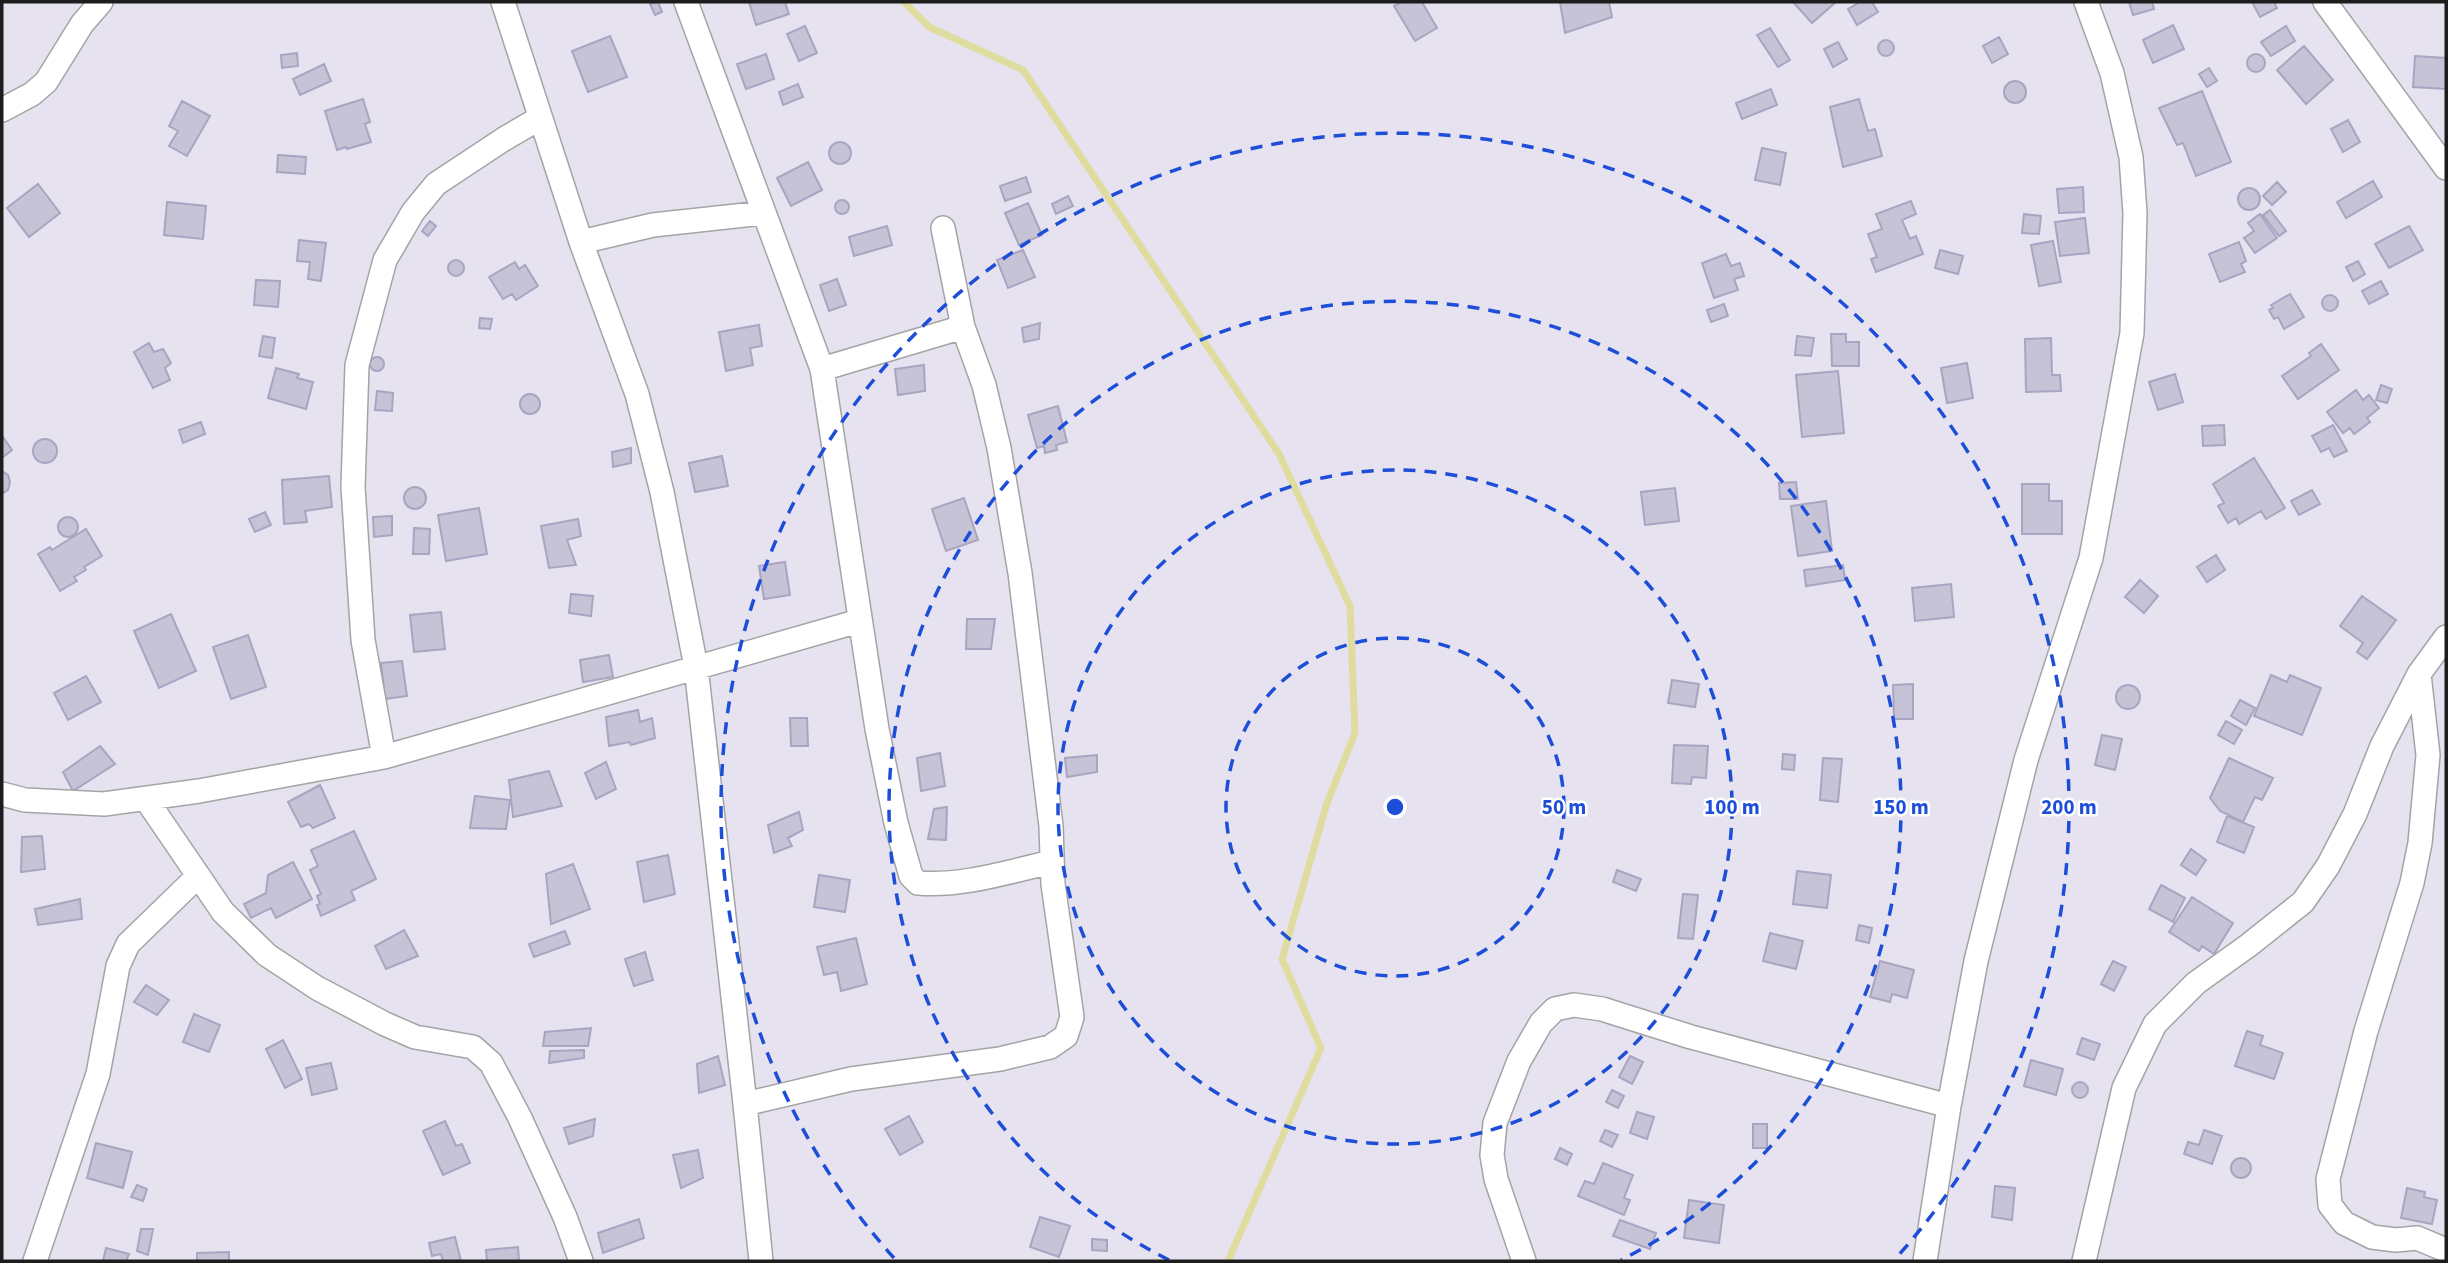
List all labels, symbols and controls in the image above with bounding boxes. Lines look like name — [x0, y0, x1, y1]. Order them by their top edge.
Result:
text: 50 m — [1542, 792, 1586, 822]
text: 100 m — [1704, 792, 1760, 822]
text: 150 m — [1873, 792, 1929, 822]
text: 200 m — [2041, 792, 2097, 822]
centre of rings — [1383, 795, 1407, 819]

